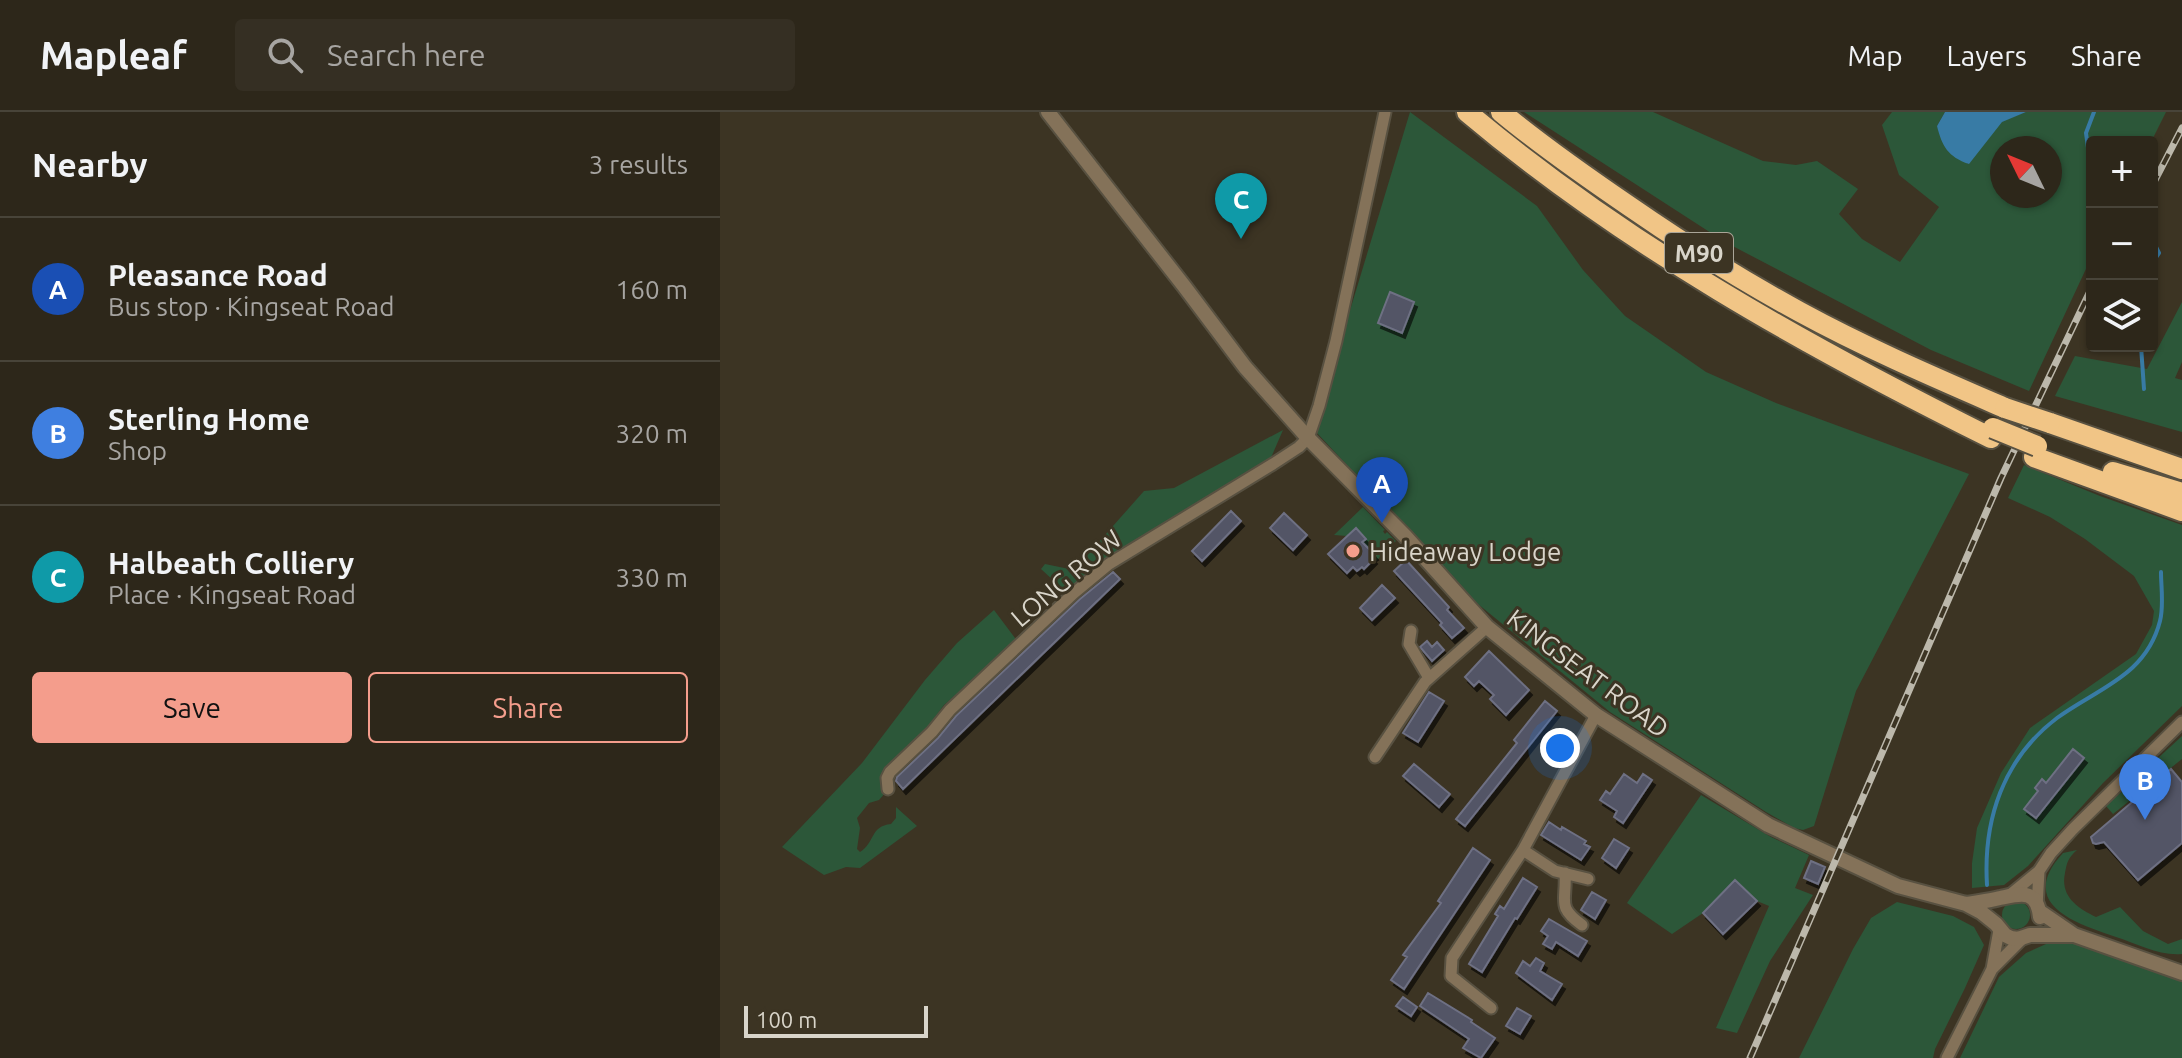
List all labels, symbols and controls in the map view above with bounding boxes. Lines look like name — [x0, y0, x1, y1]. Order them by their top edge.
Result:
search box — [235, 19, 795, 91]
icon: search — [263, 33, 307, 77]
text: Mapleaf — [40, 34, 187, 76]
text: Search here — [327, 38, 486, 72]
text: Map — [1847, 40, 1903, 71]
text: Layers — [1947, 40, 2027, 71]
text: Share — [2071, 40, 2142, 71]
north arrow — [1990, 136, 2062, 208]
map controls — [2086, 136, 2158, 352]
button: + — [2086, 136, 2158, 208]
text: Nearby — [32, 145, 147, 183]
text: 3 results — [589, 150, 688, 179]
pin: C — [1215, 173, 1267, 239]
button: − — [2086, 208, 2158, 280]
road number: M90 — [1665, 233, 1733, 273]
text: Pleasance Road — [108, 258, 328, 292]
text: A — [49, 275, 67, 304]
text: 160 m — [616, 275, 688, 304]
button: layers — [2086, 280, 2158, 352]
text: Bus stop · Kingseat Road — [108, 292, 394, 321]
text: Sterling Home — [108, 402, 310, 436]
text: B — [49, 419, 67, 448]
text: 320 m — [616, 419, 688, 448]
text: Shop — [108, 436, 167, 465]
pin: A — [1356, 457, 1408, 523]
street label: LONG ROW — [1005, 524, 1127, 632]
place label: Hideaway Lodge — [1369, 537, 1561, 566]
marker: Hideaway Lodge — [1344, 542, 1362, 560]
text: Halbeath Colliery — [108, 546, 354, 580]
text: C — [50, 563, 66, 592]
text: 330 m — [616, 563, 688, 592]
text: Place · Kingseat Road — [108, 580, 356, 609]
street label: KINGSEAT ROAD — [1502, 603, 1674, 743]
button: Save — [32, 672, 352, 743]
button: Share — [368, 672, 688, 743]
your location — [1540, 728, 1580, 768]
pin: B — [2119, 754, 2171, 820]
scale bar — [744, 1002, 928, 1038]
text: 100 m — [756, 1007, 817, 1032]

